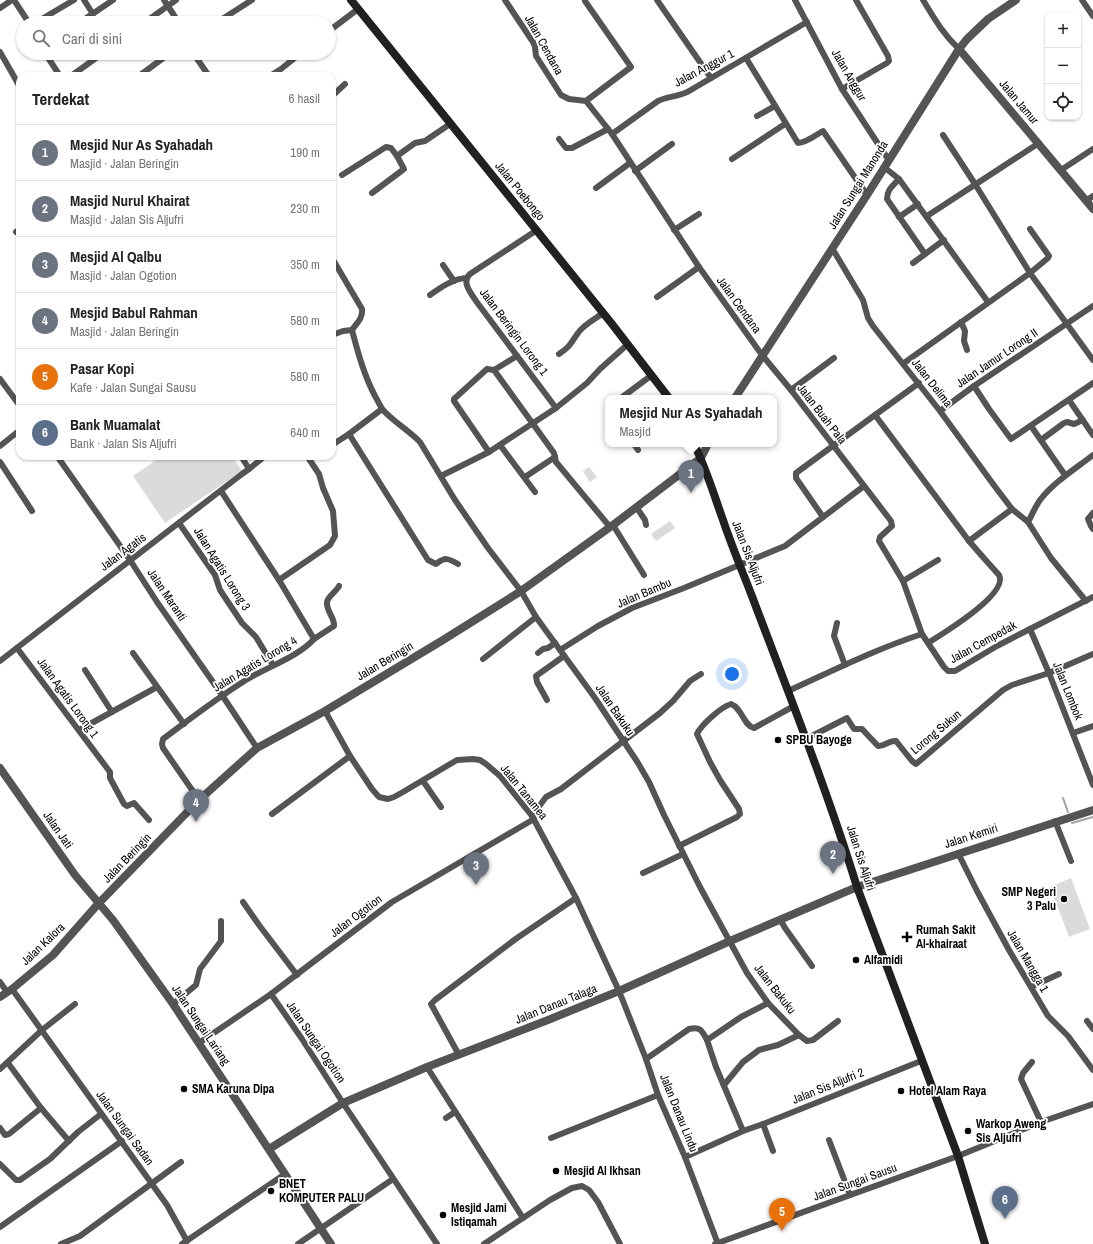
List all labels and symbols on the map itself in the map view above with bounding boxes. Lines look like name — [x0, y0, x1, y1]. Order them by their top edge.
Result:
street label: Jalan Cendana — [521, 12, 567, 78]
street label: Jalan Anggur 1 — [671, 45, 737, 90]
street label: Jalan Anggur — [828, 46, 871, 104]
street label: Jalan Jamur — [996, 76, 1043, 128]
street label: Jalan Sungai Manonda — [824, 137, 892, 232]
street label: Jalan Poebongo — [491, 158, 549, 224]
street label: Jalan Cendana — [713, 274, 765, 337]
street label: Jalan Beringin Lorong 1 — [476, 285, 552, 379]
street label: Jalan Jamur Lorong II — [953, 325, 1041, 391]
street label: Jalan Delima — [908, 355, 956, 411]
street label: Jalan Buah Pala — [794, 381, 851, 448]
pin: 1 — [678, 460, 704, 493]
street label: Jalan Sis Aljufri — [728, 518, 768, 588]
street label: Jalan Agatis Lorong 3 — [190, 524, 254, 614]
street label: Jalan Agatis — [97, 529, 149, 575]
street label: Jalan Maranti — [144, 566, 190, 624]
street label: Jalan Bambu — [614, 574, 674, 612]
street label: Jalan Cempedak — [947, 617, 1019, 667]
street label: Jalan Agatis Lorong 4 — [210, 632, 300, 695]
street label: Jalan Beringin — [354, 638, 416, 684]
street label: Jalan Agatis Lorong 1 — [34, 655, 103, 742]
street label: Jalan Lombok — [1049, 660, 1087, 722]
your location — [722, 664, 742, 684]
street label: Jalan Bakuku — [592, 681, 638, 739]
street label: Lorong Sukun — [907, 706, 965, 758]
place label: SPBU Bayoge — [786, 732, 852, 748]
marker: SPBU Bayoge — [773, 735, 783, 745]
street label: Jalan Tanamea — [497, 761, 552, 823]
pin: 4 — [183, 789, 209, 822]
street label: Jalan Jati — [39, 808, 77, 852]
street label: Jalan Kemiri — [942, 820, 1000, 852]
street label: Jalan Sis Aljufri — [843, 823, 879, 893]
street label: Jalan Beringin — [99, 830, 155, 886]
pin: 2 — [820, 841, 846, 874]
pin: 3 — [463, 852, 489, 885]
place label: SMP Negeri 3 Palu — [1001, 884, 1056, 914]
street label: Jalan Ogotion — [327, 891, 385, 941]
marker: SMP Negeri 3 Palu — [1059, 894, 1069, 904]
street label: Jalan Kalora — [18, 919, 69, 969]
place label: Rumah Sakit Al-khairaat — [916, 922, 976, 952]
street label: Jalan Mangga 1 — [1004, 927, 1053, 996]
marker: Rumah Sakit Al-khairaat — [901, 931, 913, 943]
place label: Alfamidi — [864, 952, 903, 968]
marker: Alfamidi — [851, 955, 861, 965]
street label: Jalan Bakuku — [751, 961, 799, 1017]
street label: Jalan Danau Talaga — [513, 980, 600, 1028]
street label: Jalan Sungai Lariang — [168, 982, 234, 1069]
street label: Jalan Sungai Ogotion — [283, 998, 349, 1086]
street label: Jalan Sis Aljufri 2 — [790, 1064, 866, 1108]
street label: Jalan Danau Lindu — [656, 1072, 702, 1154]
place label: SMA Karuna Dipa — [192, 1081, 275, 1097]
place label: Hotel Alam Raya — [909, 1083, 987, 1099]
marker: SMA Karuna Dipa — [179, 1084, 189, 1094]
marker: Hotel Alam Raya — [896, 1086, 906, 1096]
street label: Jalan Sungai Sadan — [92, 1087, 158, 1169]
place label: Warkop Aweng Sis Aljufri — [976, 1116, 1046, 1146]
marker: Warkop Aweng Sis Aljufri — [963, 1126, 973, 1136]
street label: Jalan Sungai Sausu — [811, 1159, 899, 1205]
place label: Mesjid Al Ikhsan — [564, 1163, 641, 1179]
marker: Mesjid Al Ikhsan — [551, 1166, 561, 1176]
place label: BNET KOMPUTER PALU — [279, 1176, 364, 1206]
marker: BNET KOMPUTER PALU — [266, 1186, 276, 1196]
pin: 6 — [992, 1186, 1018, 1219]
pin: 5 — [769, 1198, 795, 1231]
place label: Mesjid Jami Istiqamah — [451, 1200, 507, 1230]
marker: Mesjid Jami Istiqamah — [438, 1210, 448, 1220]

